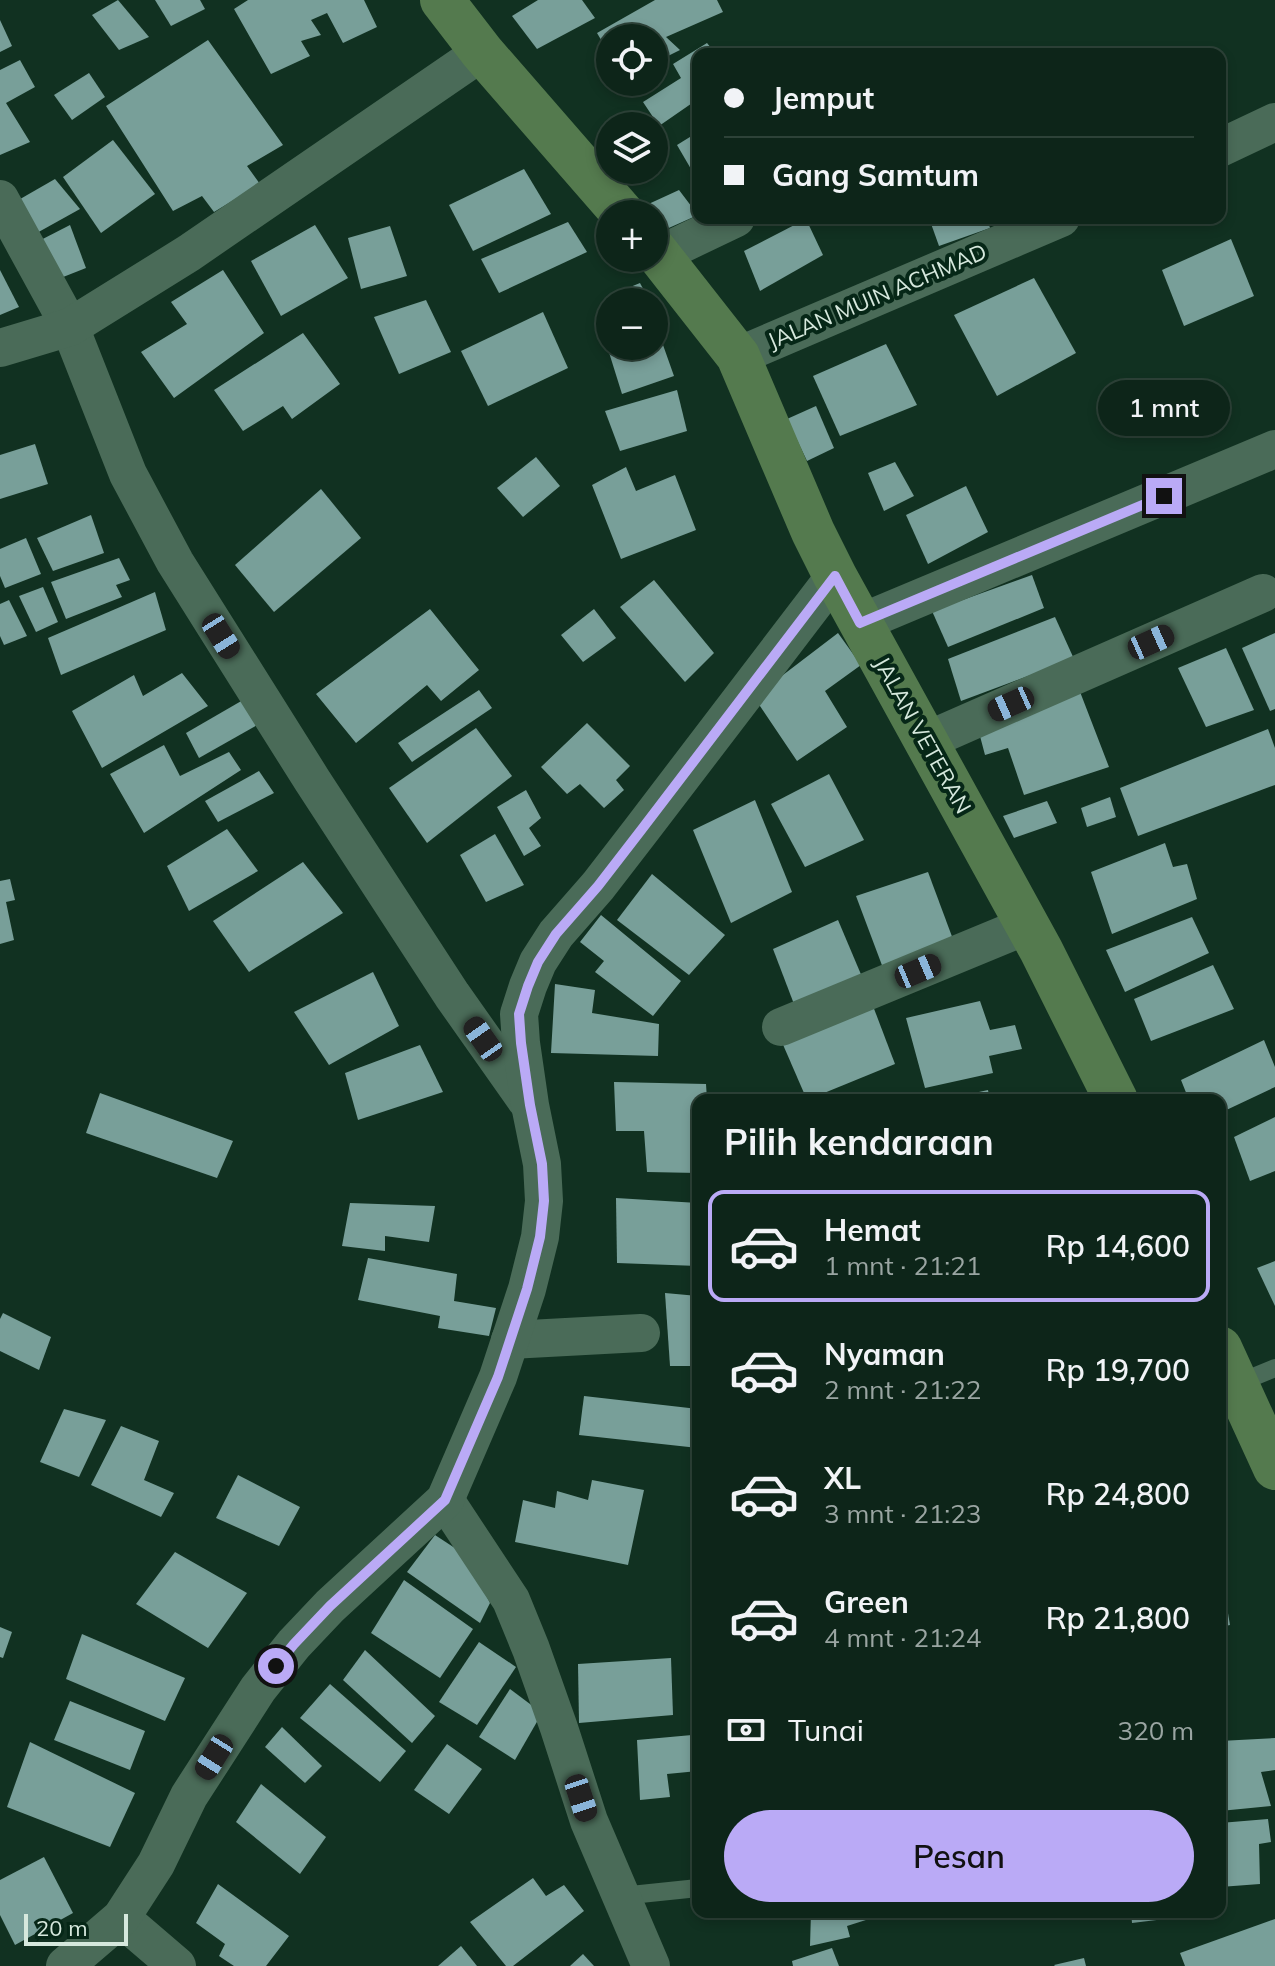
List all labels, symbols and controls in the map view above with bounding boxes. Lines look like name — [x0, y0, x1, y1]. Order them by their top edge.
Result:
map controls — [596, 24, 668, 360]
button: locate — [596, 24, 668, 96]
text: Jemput — [772, 79, 874, 117]
button: layers — [596, 112, 668, 184]
text: Gang Samtum — [772, 156, 979, 194]
button: + — [596, 200, 668, 272]
street label: JALAN MUIN ACHMAD — [763, 237, 991, 355]
button: − — [596, 288, 668, 360]
callout: 1 mnt — [1098, 380, 1230, 436]
text: 1 mnt — [1129, 391, 1199, 424]
route end — [1146, 478, 1182, 514]
car — [198, 609, 244, 663]
car — [1124, 621, 1178, 663]
street label: JALAN VETERAN — [868, 652, 978, 818]
car — [984, 683, 1038, 725]
car — [891, 951, 945, 991]
car — [459, 1012, 507, 1066]
text: Pilih kendaraan — [724, 1119, 994, 1164]
icon: car — [728, 1210, 800, 1282]
text: Hemat — [824, 1211, 921, 1249]
text: Rp 14,600 — [1046, 1227, 1190, 1265]
text: 1 mnt · 21:21 — [824, 1249, 981, 1282]
icon: car — [728, 1334, 800, 1406]
text: Nyaman — [824, 1335, 945, 1373]
text: Rp 19,700 — [1046, 1351, 1190, 1389]
text: 2 mnt · 21:22 — [824, 1373, 981, 1406]
icon: car — [728, 1458, 800, 1530]
text: XL — [824, 1459, 861, 1497]
text: Rp 24,800 — [1046, 1475, 1190, 1513]
text: 3 mnt · 21:23 — [824, 1497, 981, 1530]
icon: car — [728, 1582, 800, 1654]
text: Green — [824, 1583, 909, 1621]
text: Rp 21,800 — [1046, 1599, 1190, 1637]
text: 4 mnt · 21:24 — [824, 1621, 981, 1654]
route start — [258, 1648, 294, 1684]
icon: cash — [724, 1708, 768, 1752]
text: Tunai — [788, 1711, 864, 1749]
text: 320 m — [1118, 1714, 1194, 1747]
car — [191, 1730, 237, 1784]
car — [562, 1771, 600, 1825]
button: Pesan — [724, 1810, 1194, 1902]
scale bar — [24, 1910, 128, 1946]
text: 20 m — [36, 1914, 87, 1942]

